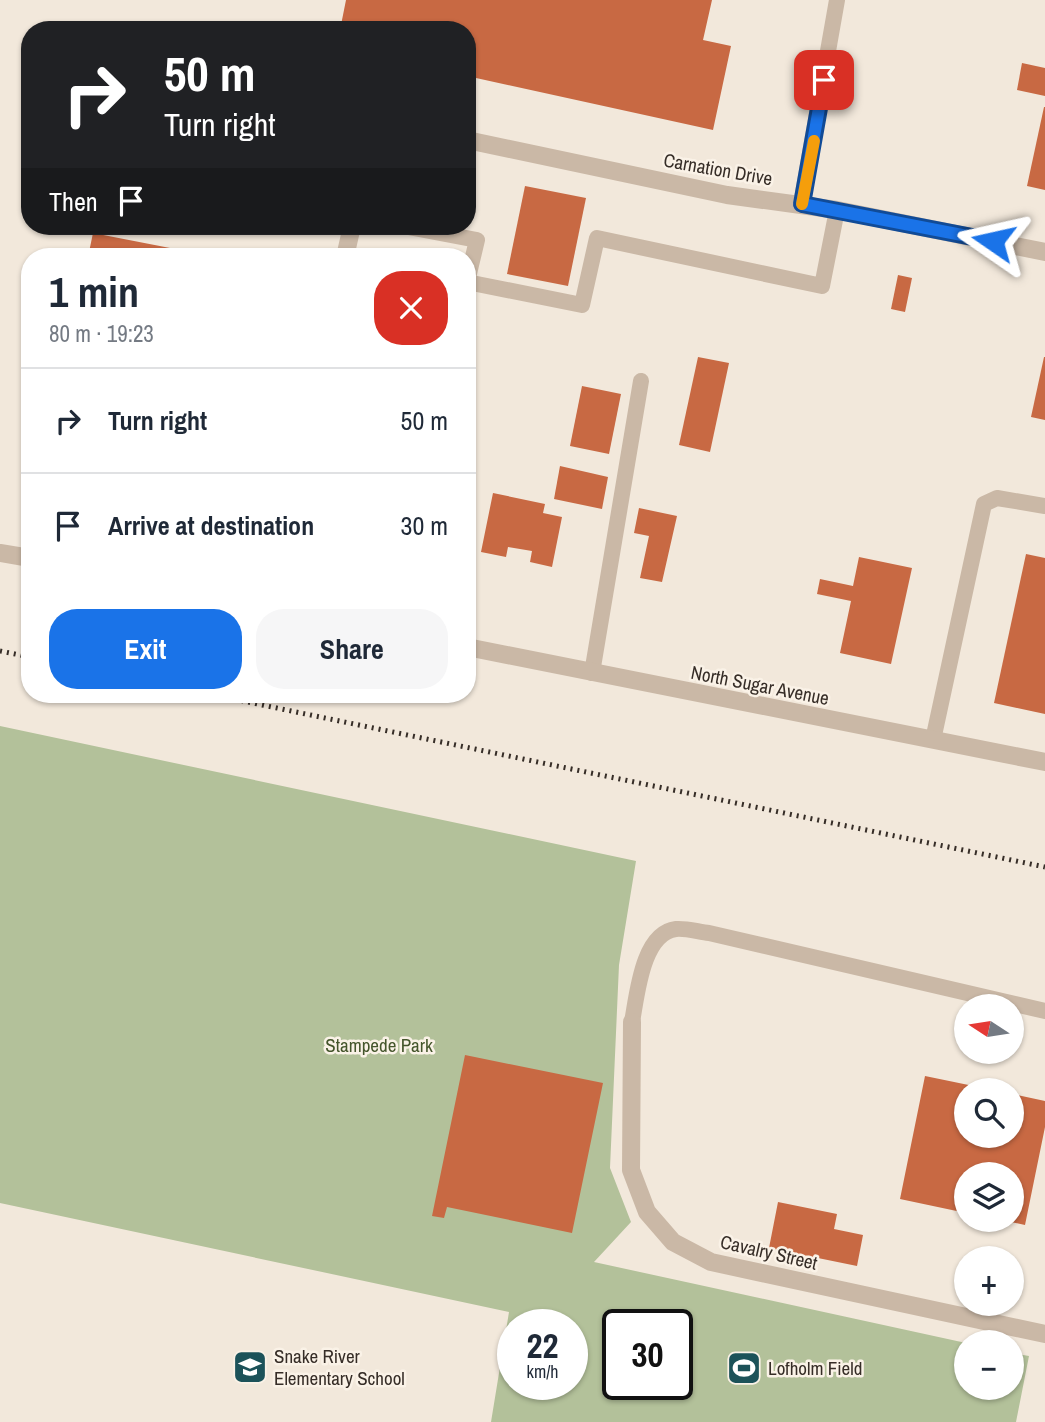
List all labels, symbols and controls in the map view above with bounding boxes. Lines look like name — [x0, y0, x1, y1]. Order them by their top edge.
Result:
text: 50 m — [164, 40, 256, 106]
icon: right — [49, 49, 140, 140]
pin — [794, 50, 854, 110]
icon: arrive — [805, 61, 843, 99]
text: Turn right — [164, 103, 276, 146]
street label: Carnation Drive — [662, 147, 774, 191]
icon: arrive — [112, 182, 150, 220]
text: Then — [49, 184, 98, 219]
position arrow — [956, 204, 1030, 278]
text: 1 min — [49, 264, 139, 320]
button: close — [374, 271, 448, 345]
text: 80 m · 19:23 — [49, 318, 154, 349]
icon: right — [49, 402, 87, 440]
text: Turn right — [108, 403, 207, 438]
text: 50 m — [401, 403, 448, 438]
icon: arrive — [49, 507, 87, 545]
text: Arrive at destination — [108, 508, 314, 543]
text: 30 m — [401, 508, 448, 543]
button: Exit — [49, 609, 242, 689]
button: Share — [256, 609, 448, 689]
street label: North Sugar Avenue — [689, 659, 831, 711]
north arrow — [954, 994, 1024, 1064]
map controls — [954, 994, 1024, 1400]
park label: Stampede Park — [325, 1032, 433, 1058]
button: search — [954, 1078, 1024, 1148]
button: layers — [954, 1162, 1024, 1232]
street label: Cavalry Street — [718, 1228, 821, 1276]
button: + — [954, 1246, 1024, 1316]
speed limit sign: 30 — [602, 1309, 693, 1400]
text: 22 — [527, 1322, 558, 1369]
button: − — [954, 1330, 1024, 1400]
place label: Snake River Elementary School — [274, 1343, 405, 1391]
school or university icon: Snake River Elementary School — [231, 1348, 269, 1386]
sports icon: Lofholm Field — [725, 1349, 763, 1387]
place label: Lofholm Field — [768, 1355, 862, 1381]
text: km/h — [527, 1359, 559, 1384]

